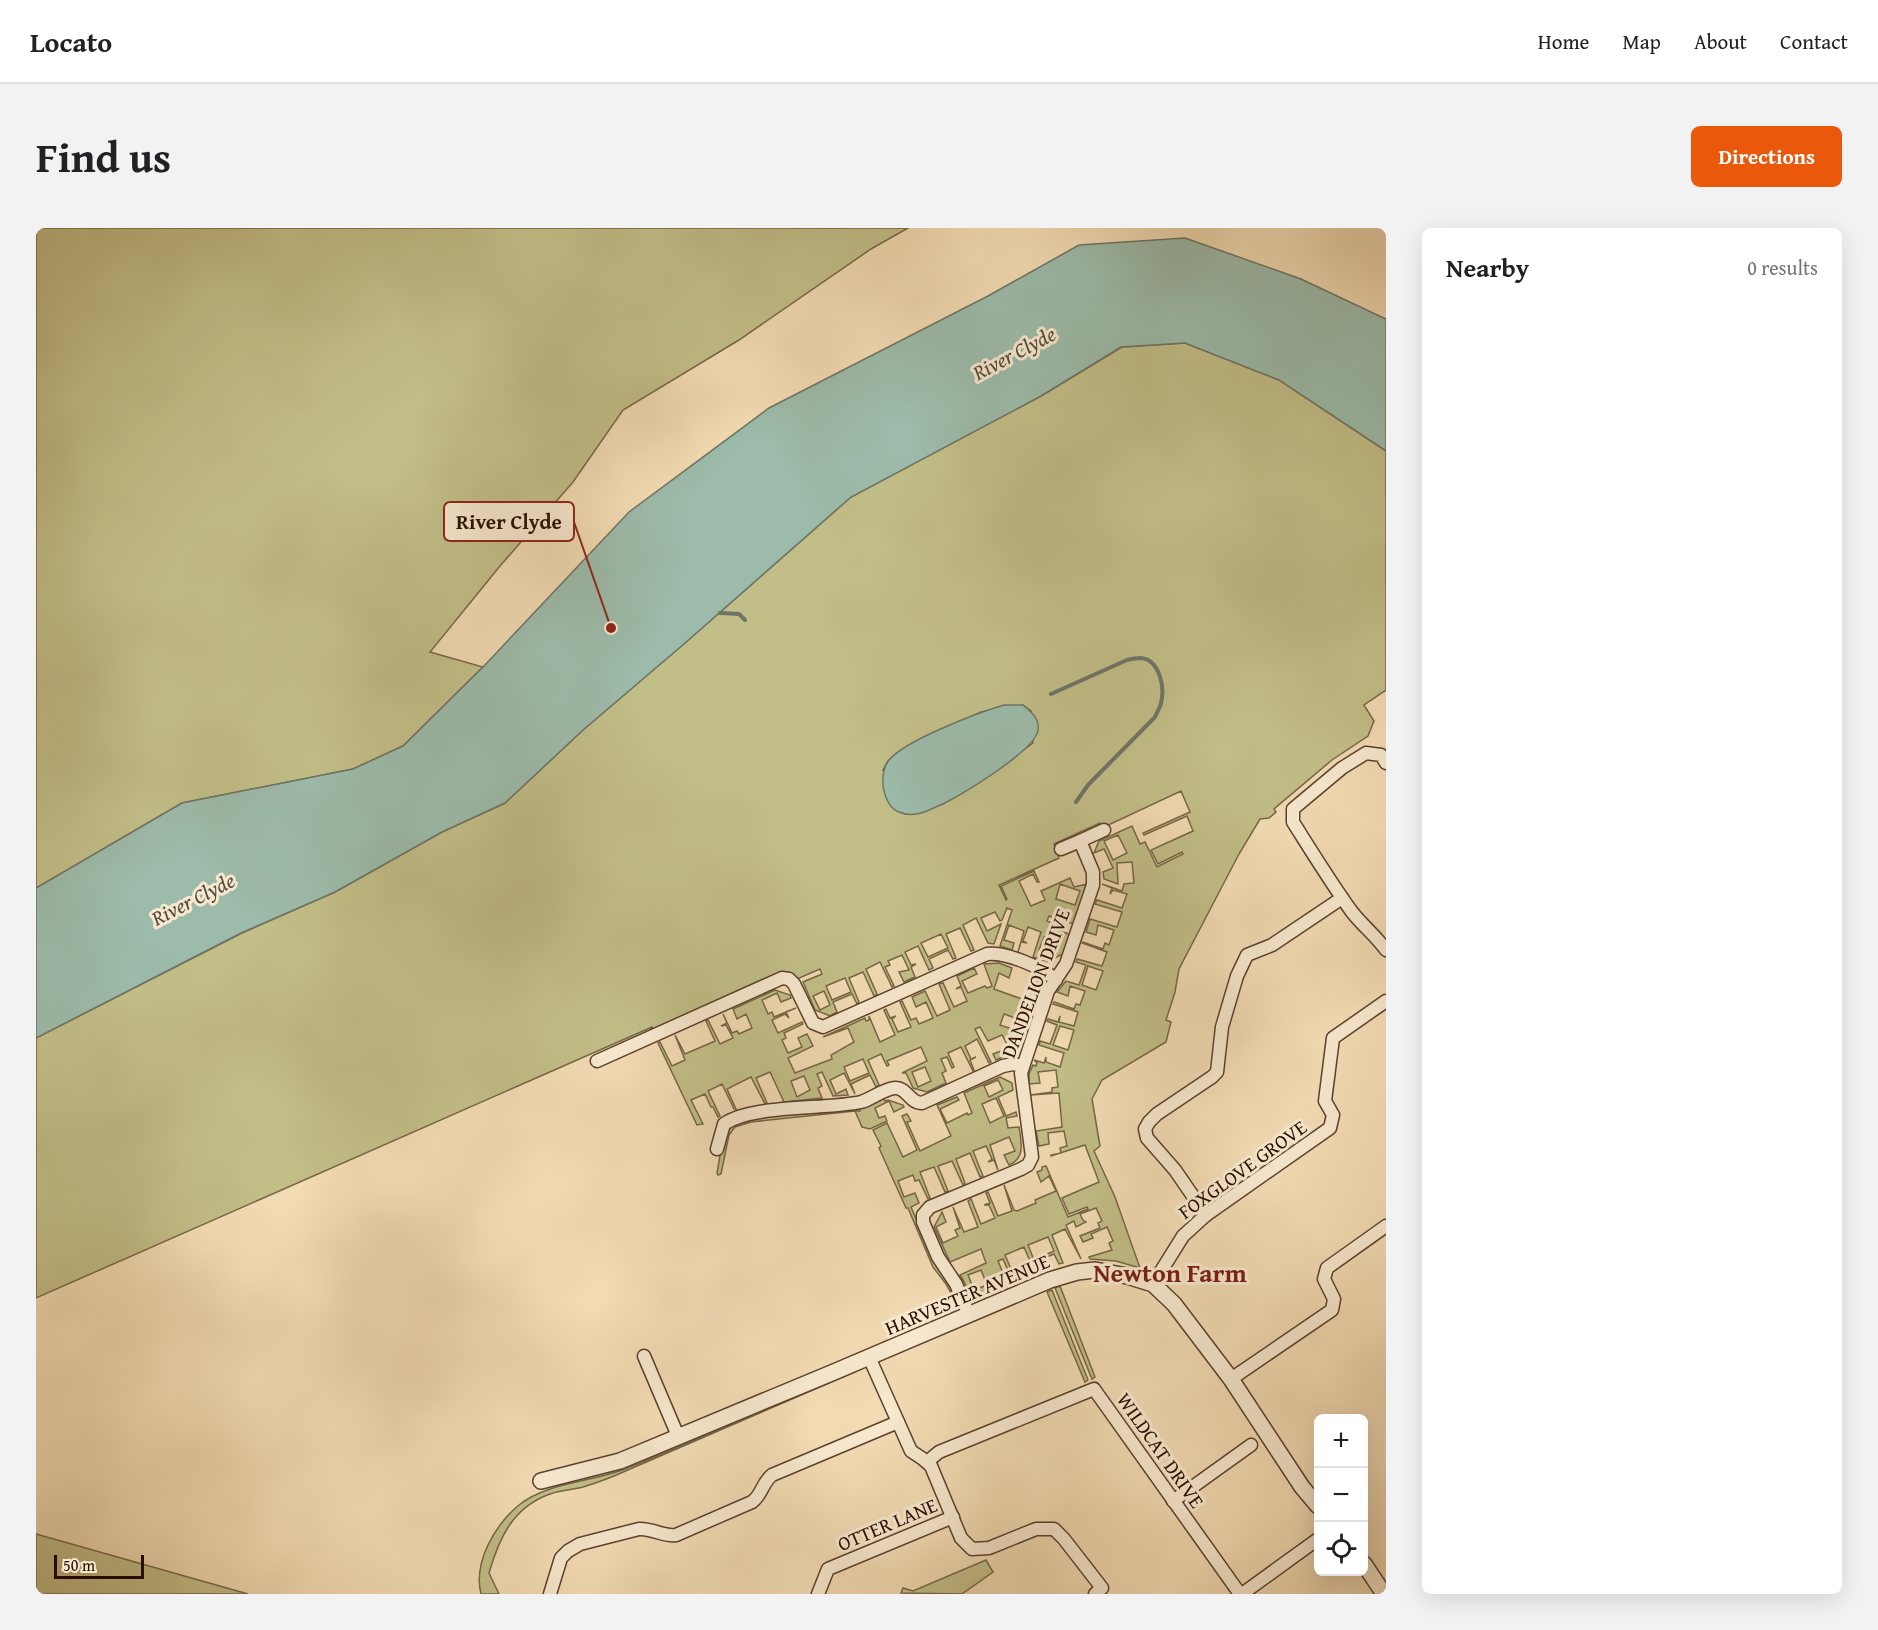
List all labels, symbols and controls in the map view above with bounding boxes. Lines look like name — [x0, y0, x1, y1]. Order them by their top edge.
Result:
text: Locato — [30, 21, 112, 62]
text: Home — [1538, 26, 1589, 57]
text: Map — [1622, 26, 1661, 57]
text: About — [1694, 26, 1747, 57]
text: Contact — [1780, 26, 1848, 57]
text: Find us — [36, 126, 171, 187]
button: Directions — [1691, 126, 1842, 187]
text: Nearby — [1446, 248, 1529, 287]
text: 0 results — [1747, 253, 1818, 282]
water label: River Clyde — [966, 318, 1061, 388]
callout: River Clyde — [444, 502, 574, 541]
text: River Clyde — [456, 506, 562, 537]
water label: River Clyde — [145, 865, 240, 934]
street label: DANDELION DRIVE — [993, 904, 1077, 1062]
street label: FOXGLOVE GROVE — [1172, 1112, 1312, 1226]
street label: HARVESTER AVENUE — [880, 1246, 1054, 1342]
district label: Newton Farm — [1093, 1253, 1248, 1292]
street label: WILDCAT DRIVE — [1110, 1386, 1212, 1514]
map controls — [1314, 1414, 1368, 1576]
button: + — [1314, 1414, 1368, 1468]
button: − — [1314, 1468, 1368, 1522]
street label: OTTER LANE — [833, 1490, 941, 1558]
button: locate — [1314, 1522, 1368, 1576]
scale bar — [54, 1552, 144, 1580]
text: 50 m — [63, 1553, 95, 1577]

